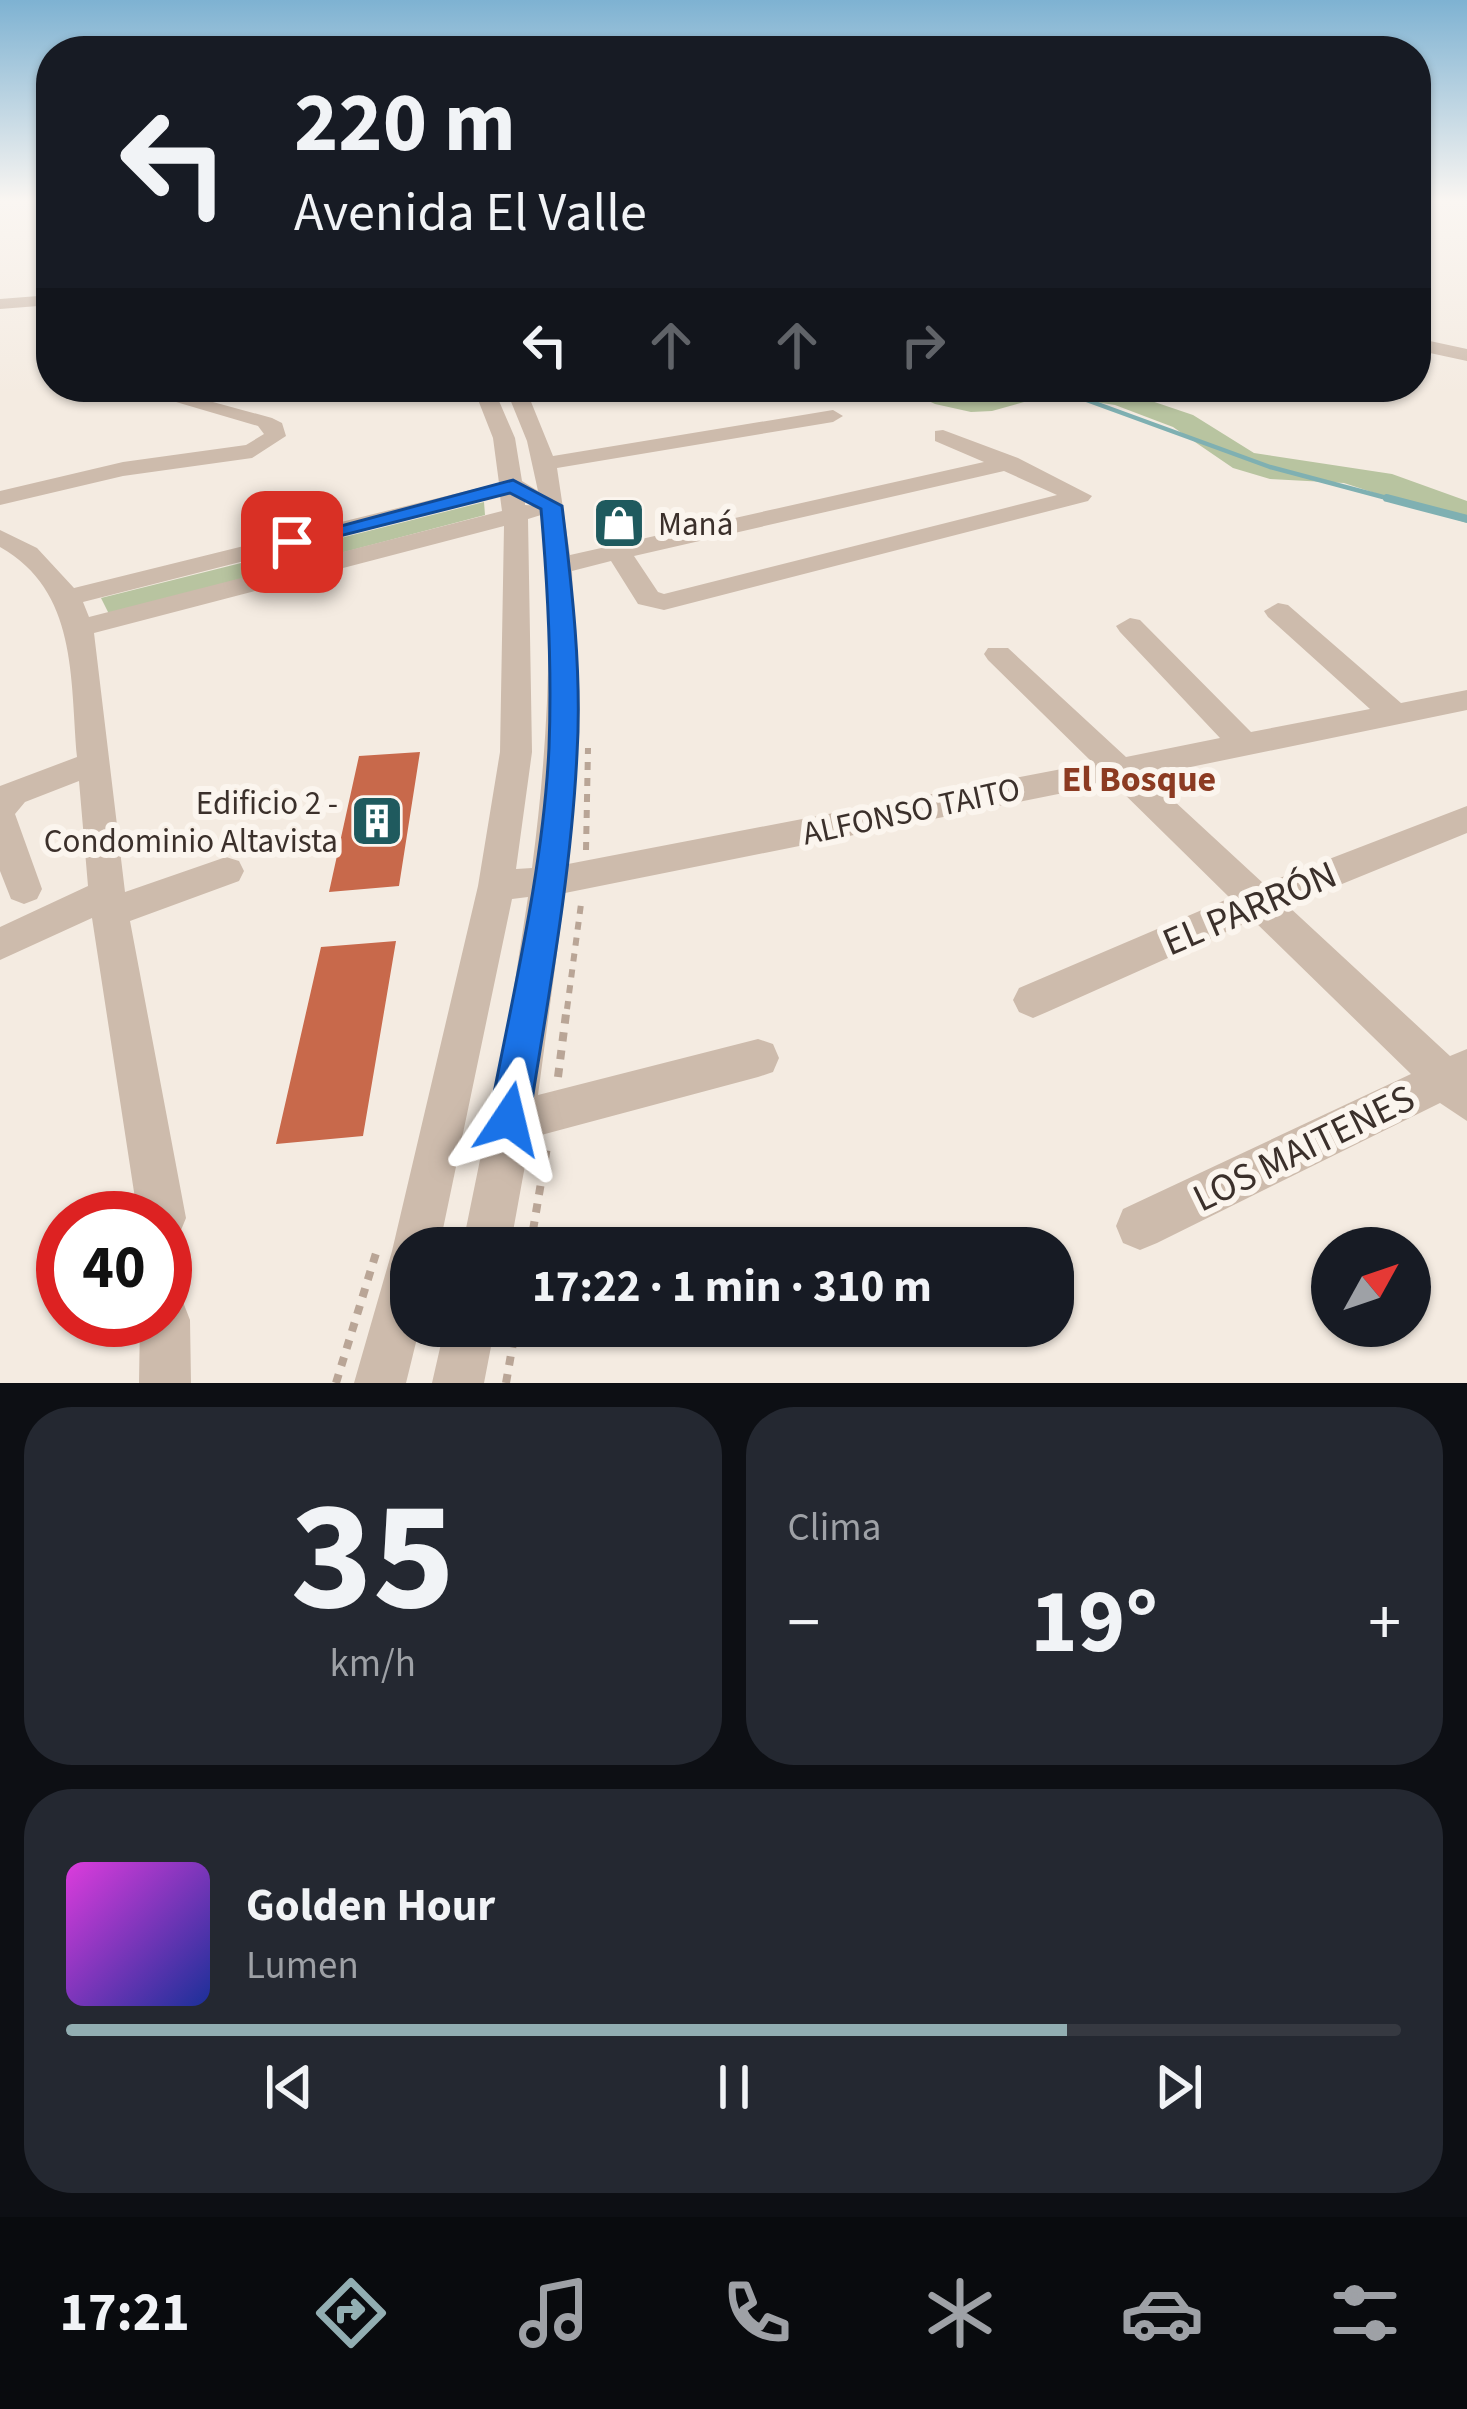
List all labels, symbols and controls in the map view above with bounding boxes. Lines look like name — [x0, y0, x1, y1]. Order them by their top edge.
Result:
text: 220 m — [294, 64, 516, 184]
icon: left — [96, 84, 252, 240]
text: Avenida El Valle — [294, 175, 647, 252]
icon: left — [512, 312, 578, 378]
icon: ahead — [638, 312, 704, 378]
icon: ahead — [764, 312, 830, 378]
icon: right — [890, 312, 956, 378]
pin — [241, 491, 343, 593]
shop icon: Maná — [591, 495, 647, 551]
place label: Maná — [658, 501, 733, 548]
icon: arrive — [259, 509, 325, 575]
district label: El Bosque — [1062, 754, 1216, 805]
street label: ALFONSO TAITO — [798, 765, 1024, 857]
place label: Edificio 2 - Condominio Altavista — [44, 780, 338, 865]
building icon: Edificio 2 - Condominio Altavista — [349, 793, 405, 849]
street label: EL PARRÓN — [1154, 847, 1346, 971]
position arrow — [446, 1056, 572, 1182]
street label: LOS MAITENES — [1184, 1071, 1424, 1227]
speed limit sign: 40 — [36, 1191, 192, 1347]
north arrow — [1311, 1227, 1431, 1347]
map controls — [1311, 1227, 1431, 1347]
text: 17:22 · 1 min · 310 m — [532, 1255, 932, 1319]
text: 35 — [290, 1447, 455, 1669]
text: Clima — [788, 1500, 881, 1556]
text: 19° — [1030, 1559, 1158, 1687]
text: − — [788, 1576, 820, 1670]
text: + — [1368, 1576, 1401, 1670]
text: km/h — [329, 1636, 416, 1692]
text: Golden Hour — [246, 1874, 495, 1938]
text: Lumen — [246, 1938, 359, 1994]
icon: previous — [256, 2054, 322, 2120]
icon: pause — [701, 2054, 767, 2120]
icon: next — [1146, 2054, 1212, 2120]
icon: directions — [309, 2271, 393, 2355]
icon: music — [512, 2271, 596, 2355]
icon: phone — [715, 2271, 799, 2355]
icon: climate — [918, 2271, 1002, 2355]
icon: car — [1120, 2271, 1204, 2355]
icon: filters — [1323, 2271, 1407, 2355]
text: 17:21 — [59, 2275, 190, 2352]

